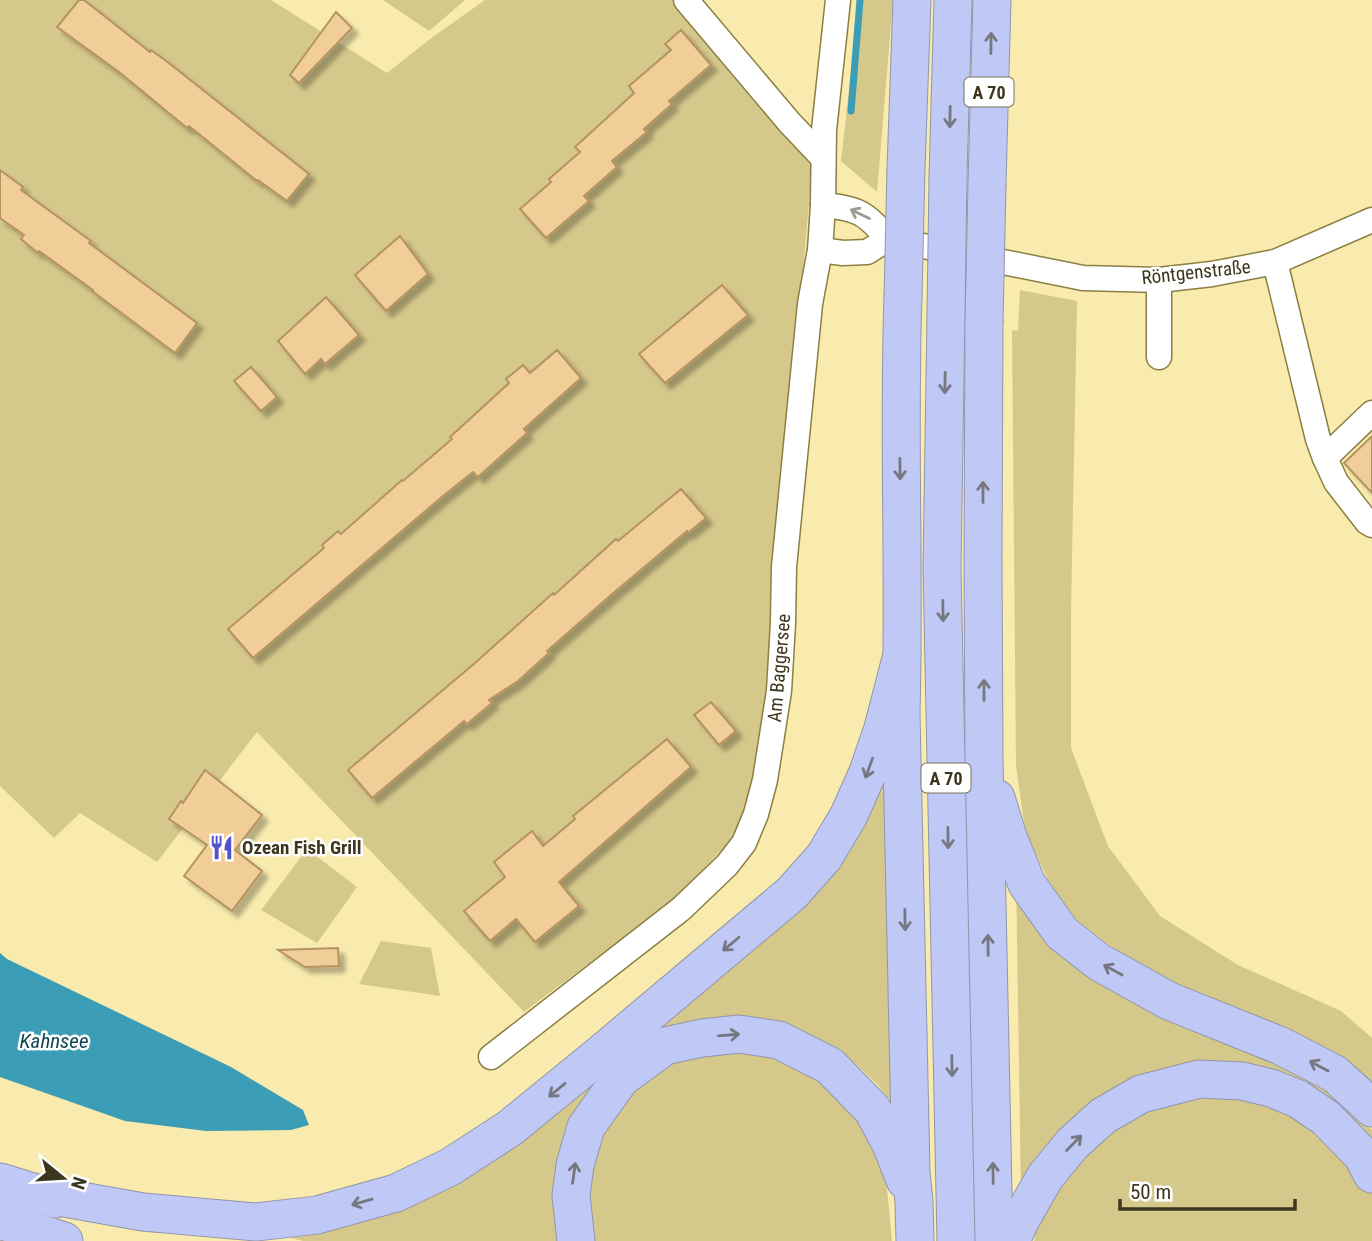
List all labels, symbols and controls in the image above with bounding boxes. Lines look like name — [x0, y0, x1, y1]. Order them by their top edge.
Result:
one-way arrow — [984, 31, 997, 54]
road number: A 70 — [964, 78, 1014, 106]
one-way arrow — [943, 105, 957, 128]
one-way arrow — [850, 207, 871, 221]
street label: Röntgenstraße — [1140, 255, 1252, 289]
one-way arrow — [938, 372, 952, 395]
one-way arrow — [893, 457, 907, 480]
one-way arrow — [976, 480, 990, 503]
one-way arrow — [936, 599, 950, 622]
street label: Am Baggersee — [763, 613, 795, 723]
one-way arrow — [977, 679, 991, 702]
one-way arrow — [862, 756, 874, 778]
road number: A 70 — [922, 764, 970, 792]
one-way arrow — [941, 827, 954, 850]
restaurant icon: Ozean Fish Grill — [208, 833, 236, 861]
place label: Ozean Fish Grill — [242, 836, 362, 859]
one-way arrow — [899, 908, 912, 931]
one-way arrow — [981, 934, 995, 957]
one-way arrow — [723, 936, 741, 952]
one-way arrow — [1103, 963, 1124, 976]
one-way arrow — [717, 1028, 740, 1041]
water label: Kahnsee — [20, 1029, 88, 1053]
one-way arrow — [945, 1054, 959, 1077]
one-way arrow — [1309, 1059, 1330, 1072]
one-way arrow — [548, 1082, 566, 1097]
one-way arrow — [1066, 1135, 1083, 1152]
north arrow — [28, 1143, 98, 1213]
one-way arrow — [568, 1162, 581, 1185]
one-way arrow — [986, 1162, 999, 1185]
scale bar — [1120, 1168, 1295, 1212]
text: N — [66, 1174, 91, 1192]
text: 50 m — [1130, 1180, 1171, 1204]
one-way arrow — [351, 1197, 373, 1210]

